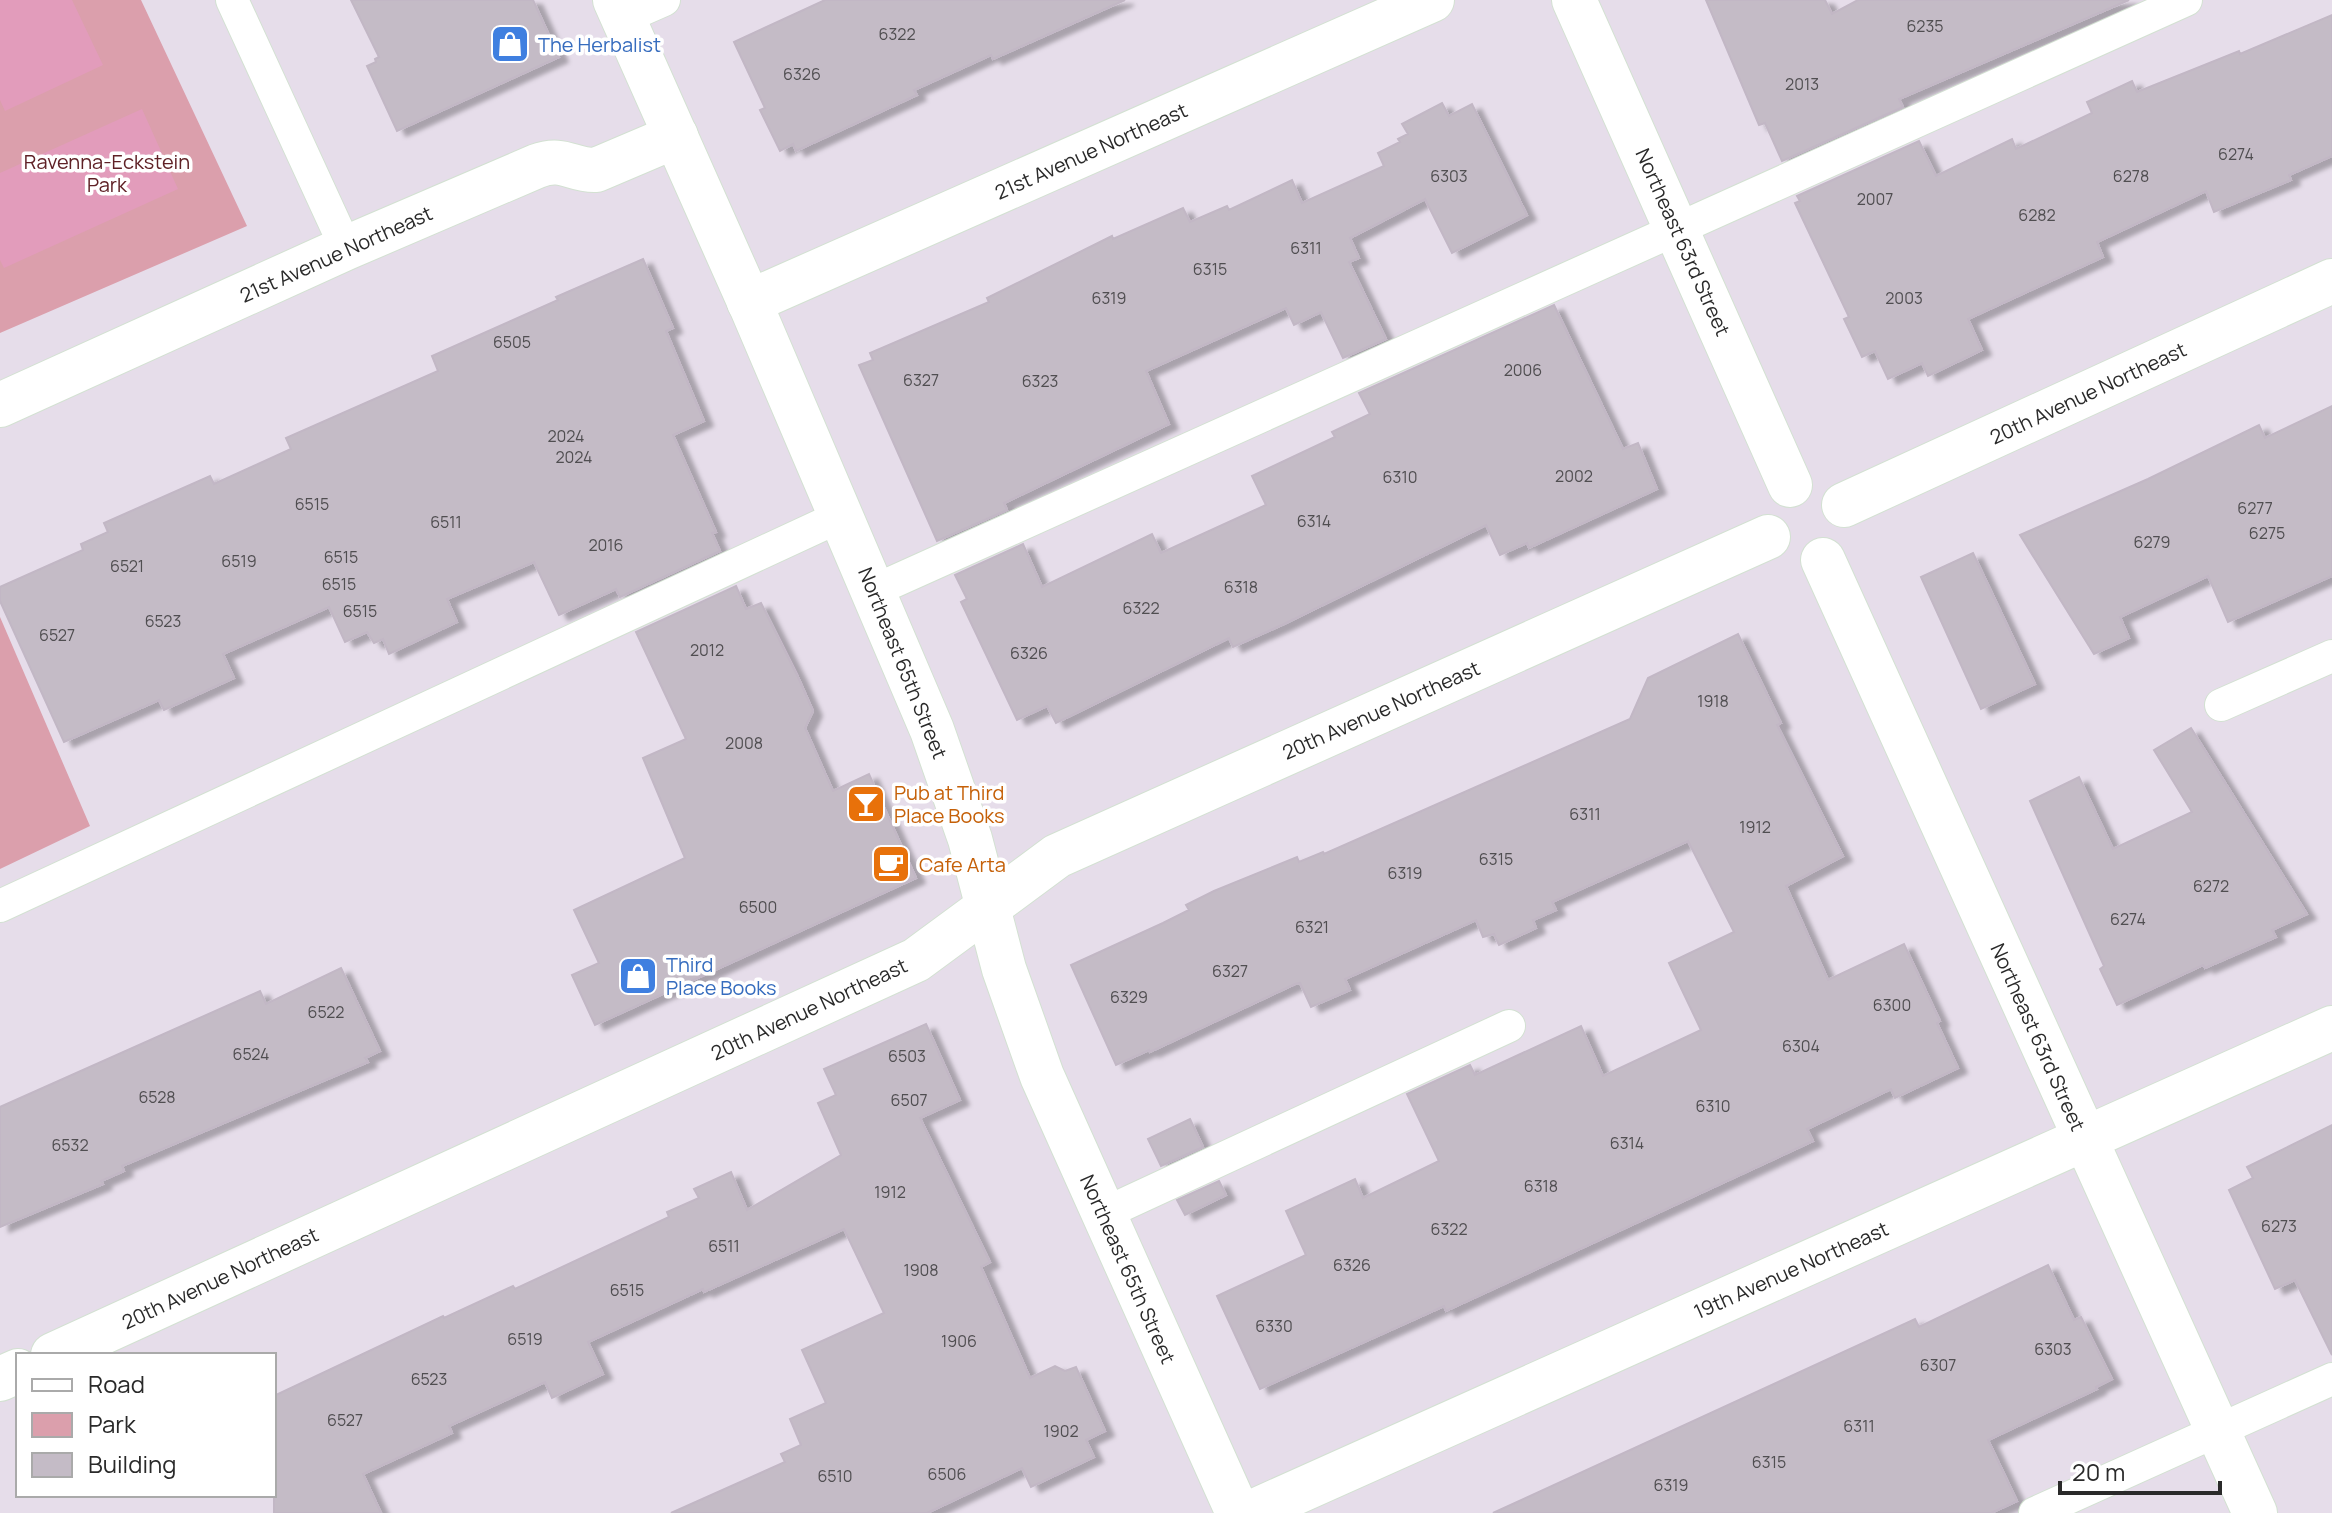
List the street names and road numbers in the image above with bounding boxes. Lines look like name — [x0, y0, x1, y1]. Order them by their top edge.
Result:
street label: 21st Avenue Northeast — [991, 96, 1191, 206]
street label: Northeast 63rd Street — [1629, 144, 1737, 340]
street label: 21st Avenue Northeast — [236, 199, 436, 309]
street label: 20th Avenue Northeast — [1985, 336, 2191, 450]
street label: Northeast 65th Street — [852, 563, 954, 763]
street label: 20th Avenue Northeast — [1278, 654, 1484, 766]
street label: Northeast 63rd Street — [1984, 939, 2092, 1135]
street label: 20th Avenue Northeast — [706, 952, 912, 1066]
street label: Northeast 65th Street — [1074, 1170, 1182, 1368]
street label: 19th Avenue Northeast — [1689, 1215, 1893, 1325]
street label: 20th Avenue Northeast — [117, 1221, 323, 1335]

